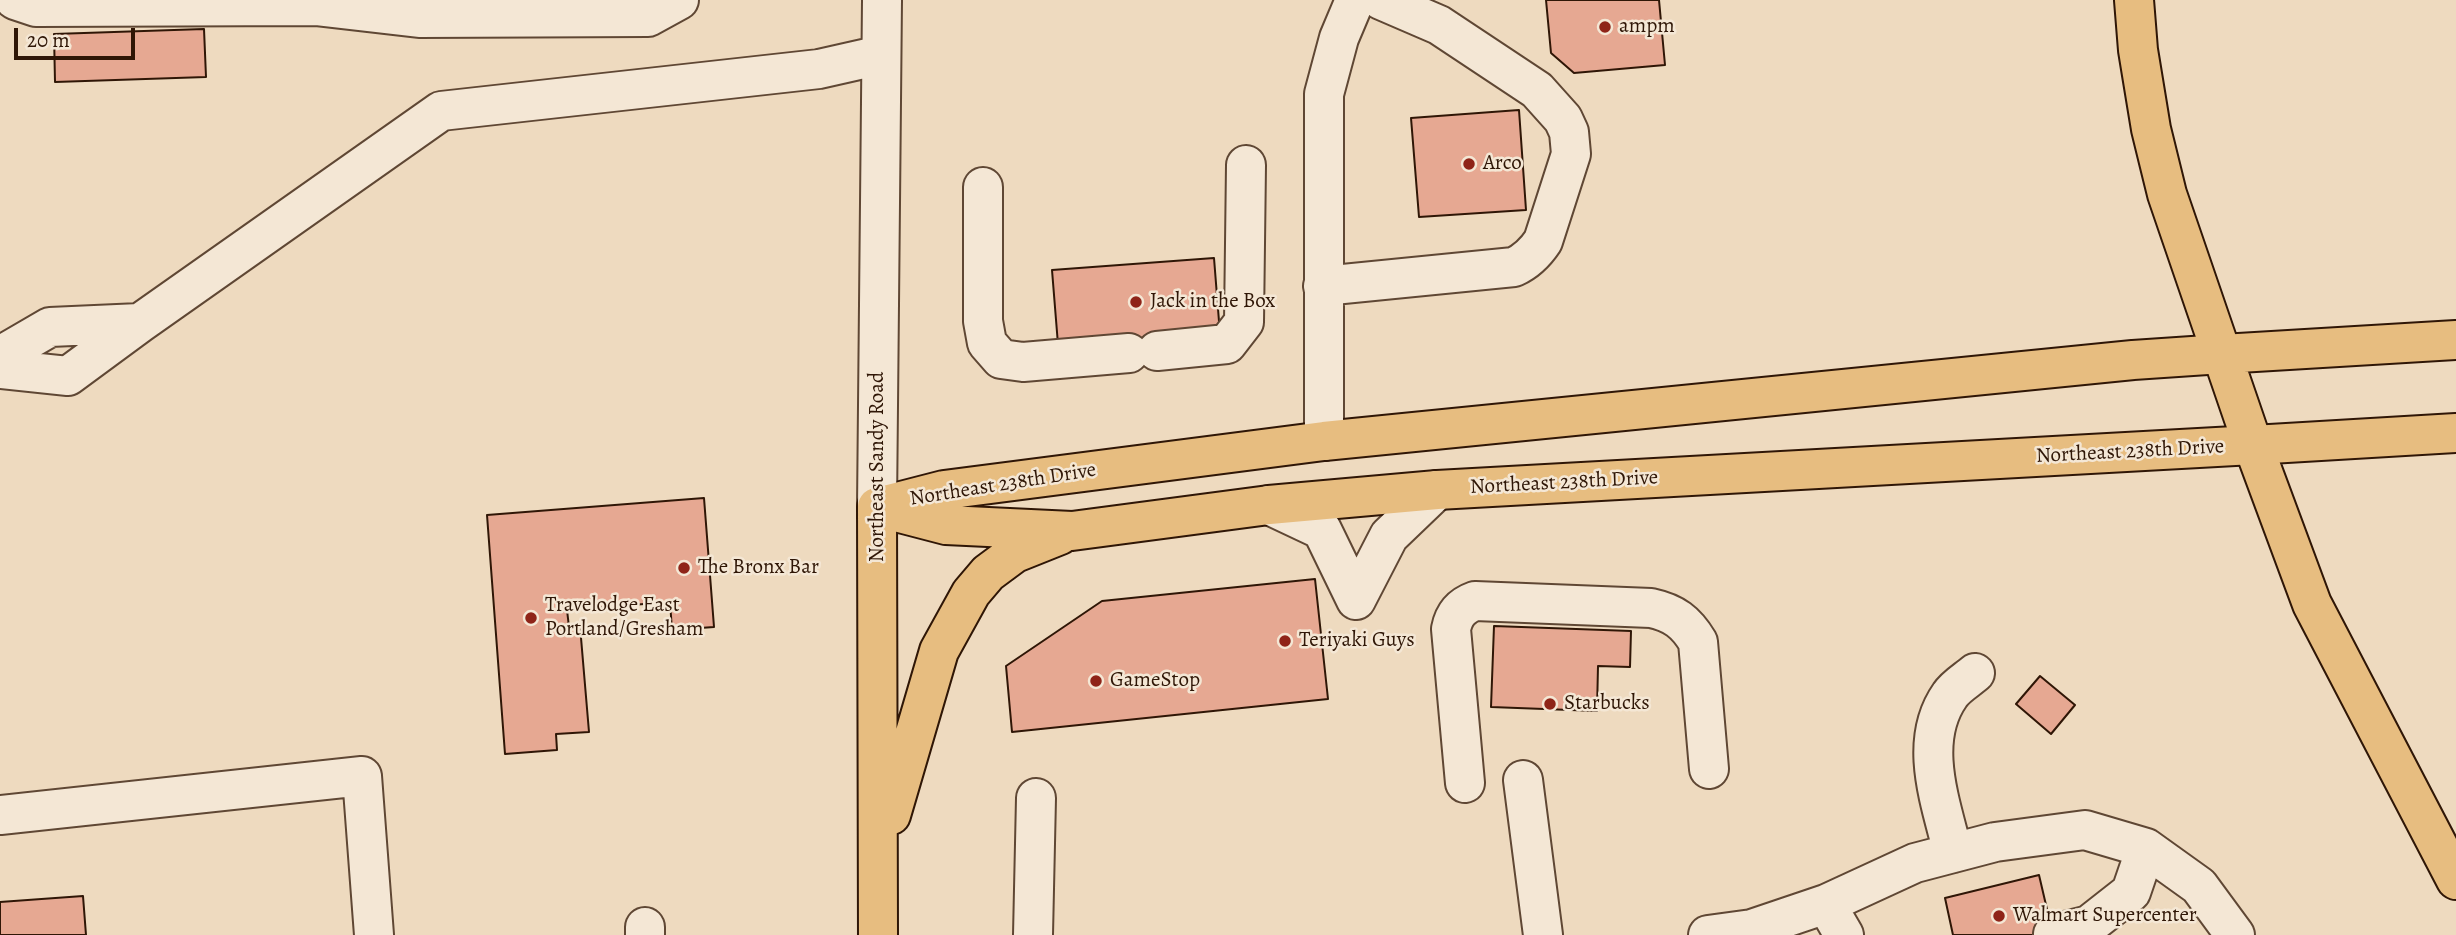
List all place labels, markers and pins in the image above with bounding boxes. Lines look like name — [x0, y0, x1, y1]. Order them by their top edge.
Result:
place label: ampm — [1619, 14, 1675, 40]
marker: ampm — [1597, 19, 1613, 35]
place label: Arco — [1483, 151, 1522, 177]
marker: Arco — [1461, 156, 1477, 172]
place label: Jack in the Box — [1150, 289, 1275, 315]
marker: Jack in the Box — [1128, 294, 1144, 310]
place label: The Bronx Bar — [698, 555, 819, 581]
marker: The Bronx Bar — [676, 560, 692, 576]
place label: Travelodge East Portland/Gresham — [545, 593, 703, 643]
marker: Travelodge East Portland/Gresham — [523, 610, 539, 626]
place label: Teriyaki Guys — [1299, 628, 1415, 654]
marker: Teriyaki Guys — [1277, 633, 1293, 649]
place label: GameStop — [1110, 668, 1200, 694]
marker: GameStop — [1088, 673, 1104, 689]
place label: Starbucks — [1564, 691, 1650, 717]
marker: Starbucks — [1542, 696, 1558, 712]
place label: Walmart Supercenter — [2013, 903, 2197, 929]
marker: Walmart Supercenter — [1991, 908, 2007, 924]

